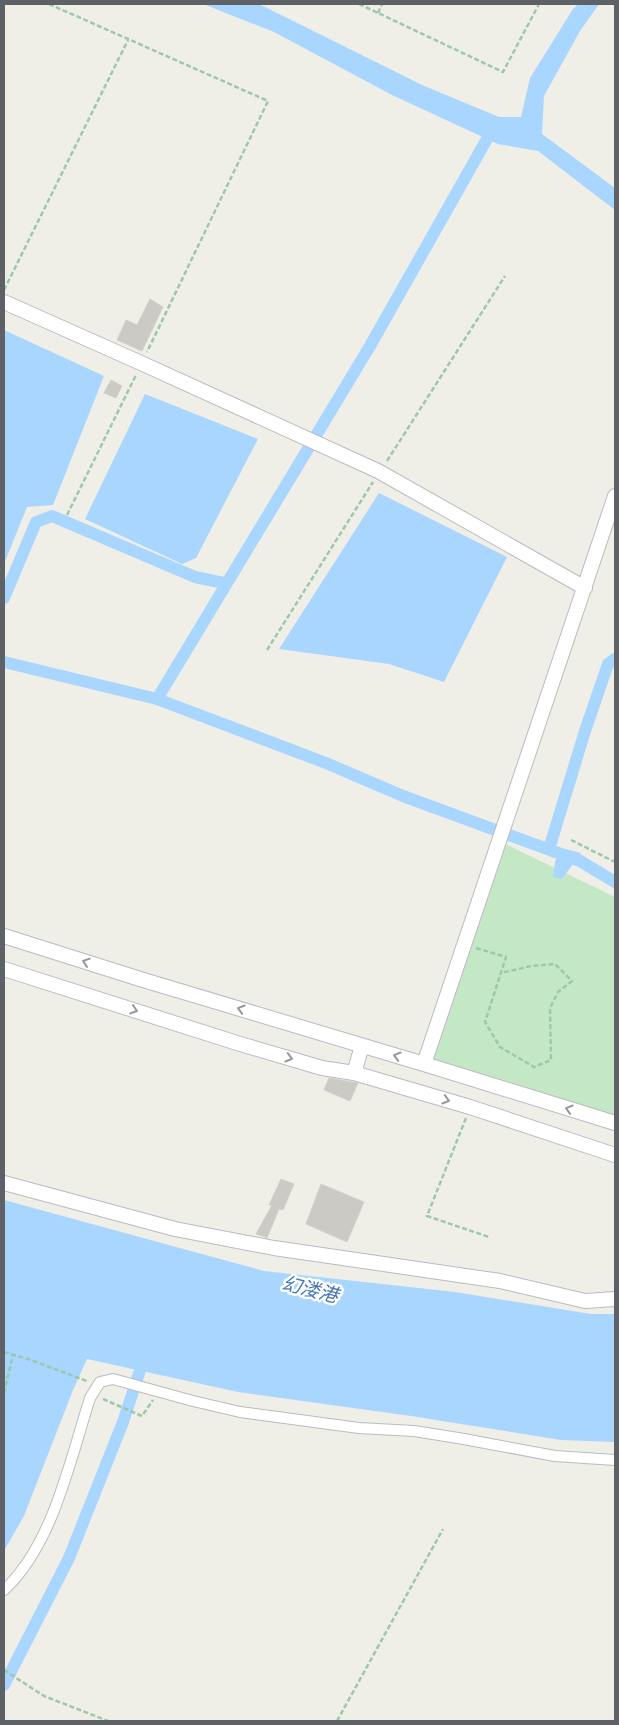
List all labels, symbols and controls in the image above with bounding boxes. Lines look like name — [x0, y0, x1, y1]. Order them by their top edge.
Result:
one-way arrow — [82, 957, 90, 967]
one-way arrow — [129, 1005, 137, 1015]
one-way arrow — [237, 1005, 246, 1015]
one-way arrow — [393, 1051, 401, 1061]
one-way arrow — [284, 1053, 292, 1063]
one-way arrow — [441, 1095, 449, 1105]
one-way arrow — [565, 1105, 573, 1115]
water label: 幻溇港 — [280, 1272, 343, 1308]

